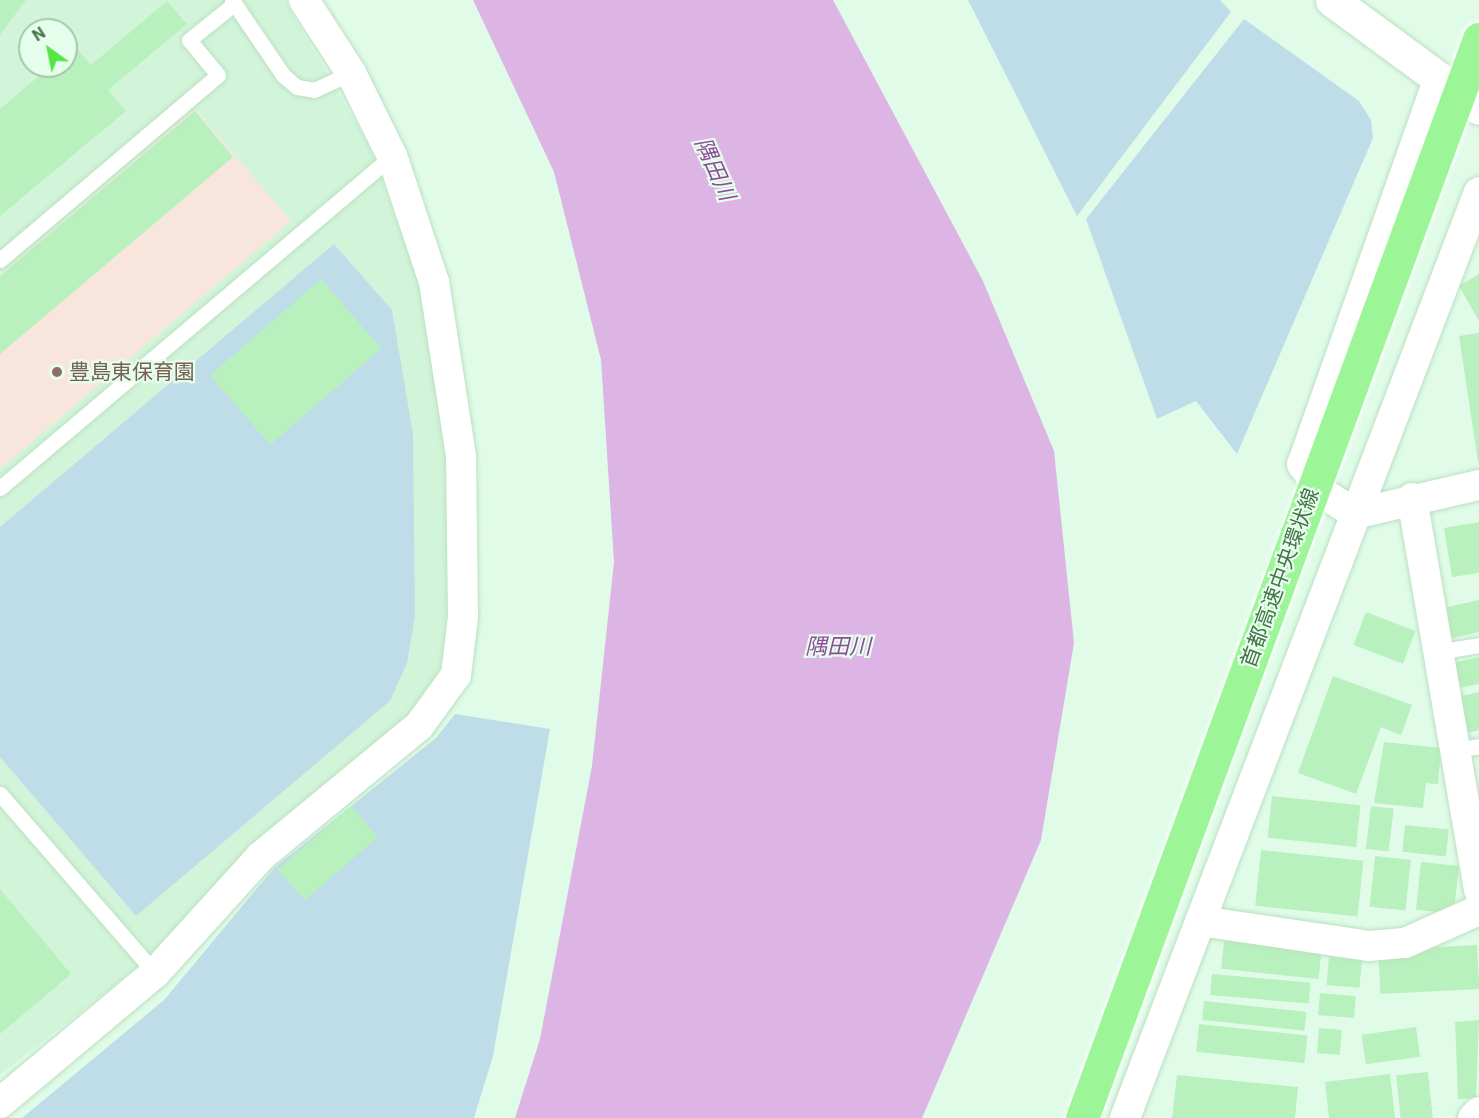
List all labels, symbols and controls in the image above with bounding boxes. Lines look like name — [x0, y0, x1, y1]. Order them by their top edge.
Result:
north arrow — [18, 18, 78, 78]
text: N — [29, 23, 49, 45]
water label: 隅田川 — [690, 133, 740, 205]
place label: 豊島東保育園 — [69, 359, 195, 385]
marker: 豊島東保育園 — [50, 365, 64, 379]
street label: 首都高速中央環状線 — [1236, 485, 1324, 671]
water label: 隅田川 — [805, 634, 871, 660]

